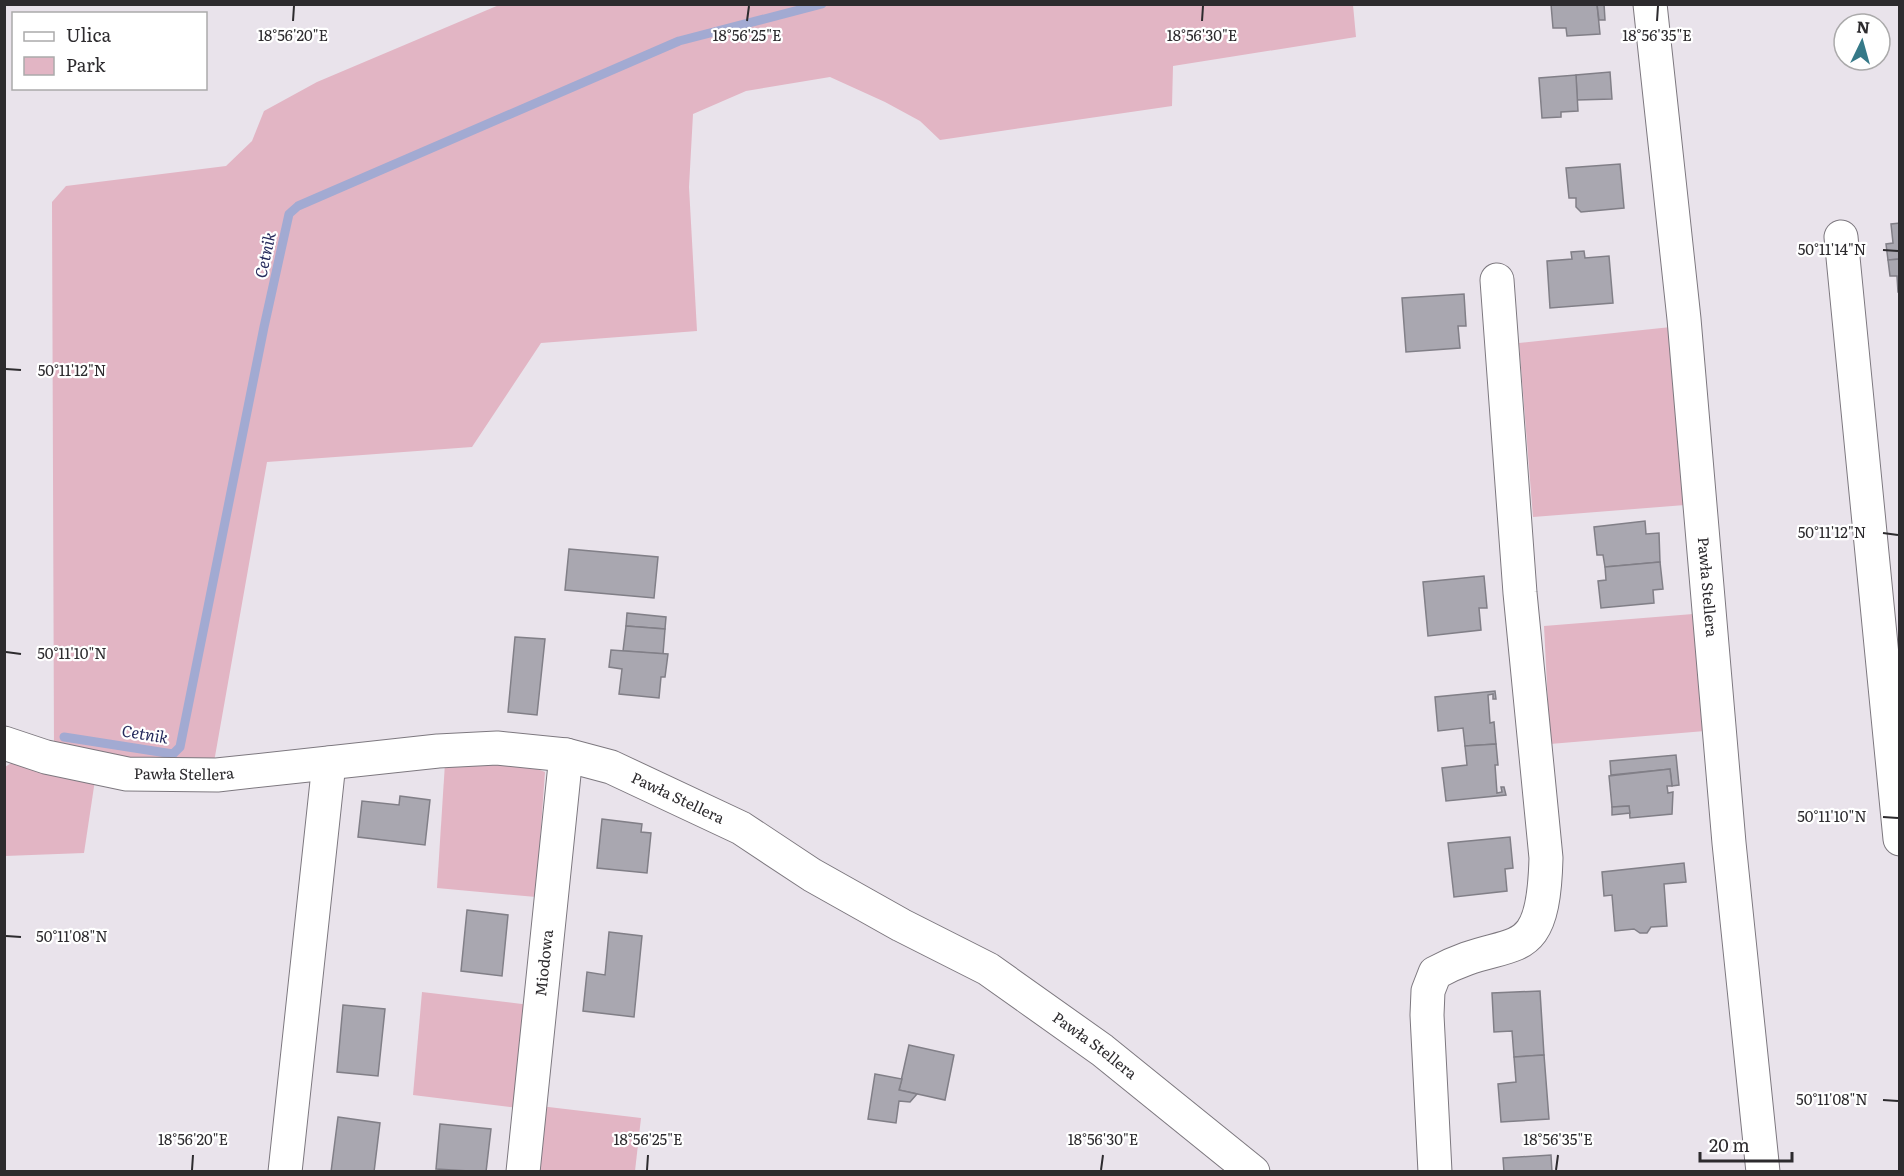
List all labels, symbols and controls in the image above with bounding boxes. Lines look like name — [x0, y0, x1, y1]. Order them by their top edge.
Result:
legend — [12, 12, 207, 90]
north arrow — [1832, 12, 1892, 72]
text: N — [1856, 14, 1871, 39]
text: Ulica — [66, 21, 112, 48]
text: 18°56'20"E — [258, 23, 328, 46]
text: 18°56'25"E — [712, 23, 782, 46]
text: 18°56'30"E — [1167, 23, 1237, 46]
text: 18°56'35"E — [1622, 23, 1692, 46]
text: Park — [66, 51, 107, 78]
water label: Cetnik — [247, 229, 281, 280]
text: 50°11'14"N — [1798, 237, 1866, 260]
text: 50°11'12"N — [38, 358, 106, 381]
text: 50°11'12"N — [1798, 520, 1866, 543]
street label: Pawła Stellera — [1693, 536, 1724, 639]
text: 50°11'10"N — [37, 641, 107, 664]
water label: Cetnik — [120, 718, 170, 749]
street label: Pawła Stellera — [134, 760, 236, 785]
street label: Pawła Stellera — [628, 765, 729, 829]
text: 50°11'10"N — [1797, 804, 1867, 827]
text: 50°11'08"N — [36, 924, 108, 947]
street label: Miodowa — [528, 927, 558, 998]
street label: Pawła Stellera — [1048, 1005, 1143, 1085]
text: 50°11'08"N — [1796, 1087, 1868, 1110]
scale bar — [1700, 1125, 1792, 1163]
text: 18°56'20"E — [158, 1127, 228, 1150]
text: 18°56'25"E — [613, 1127, 683, 1150]
text: 18°56'30"E — [1068, 1127, 1138, 1150]
text: 18°56'35"E — [1523, 1127, 1593, 1150]
text: 20 m — [1709, 1131, 1750, 1158]

